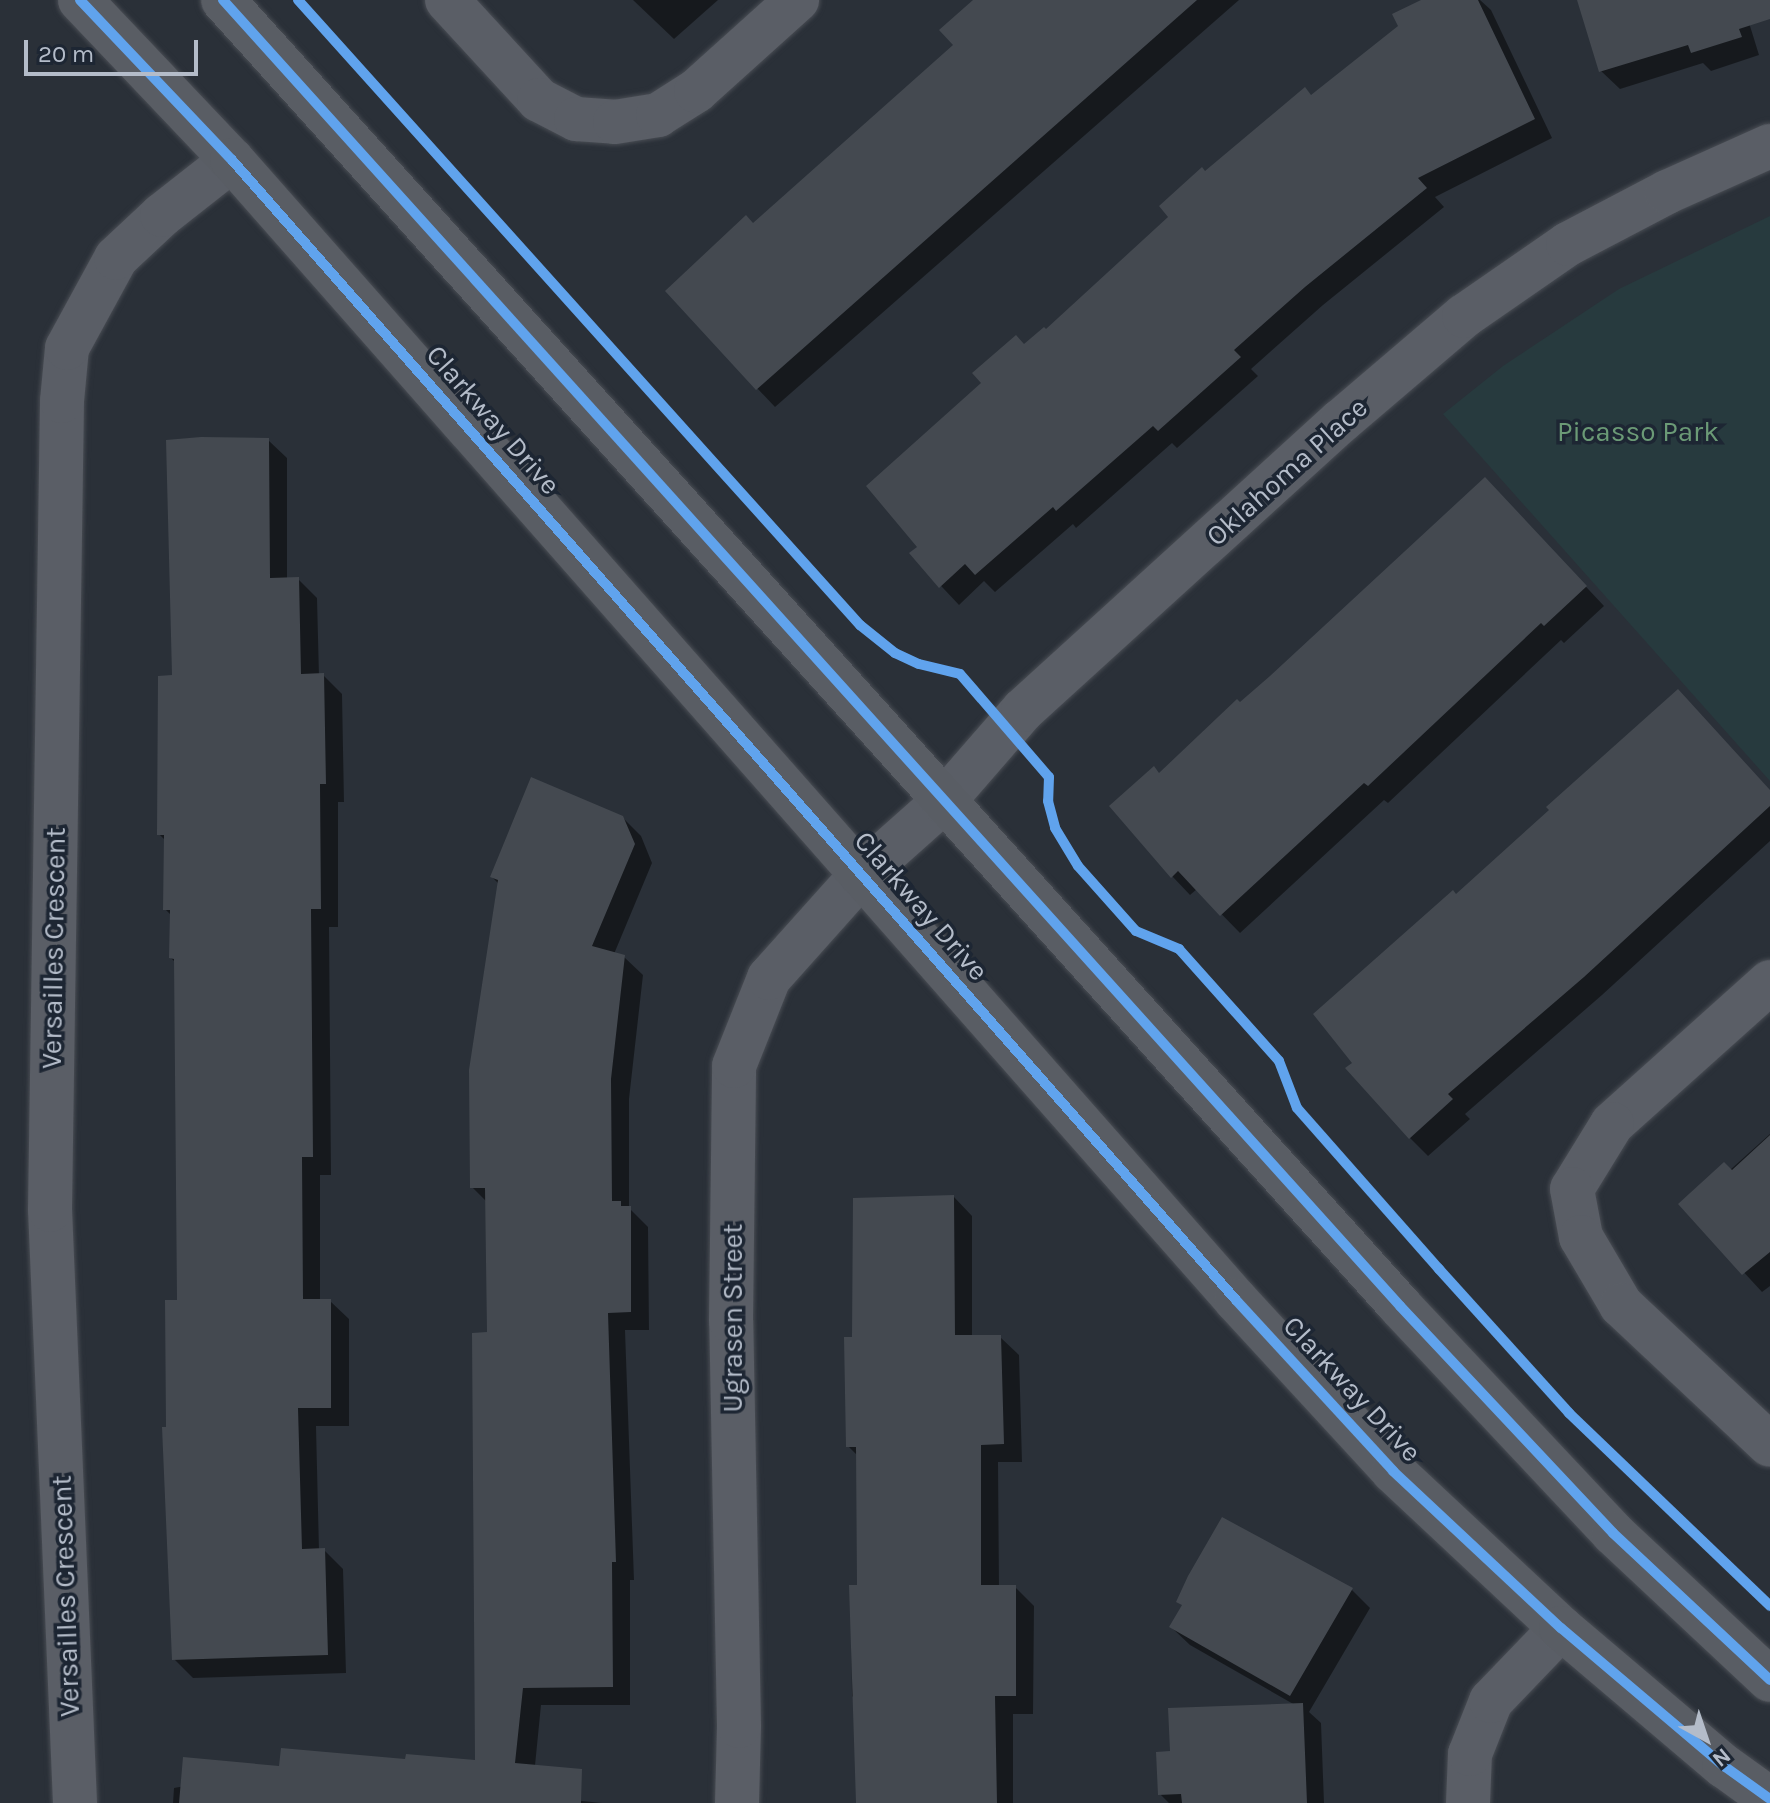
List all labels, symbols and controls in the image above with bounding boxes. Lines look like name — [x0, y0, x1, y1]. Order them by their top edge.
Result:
scale bar — [28, 24, 202, 74]
text: 20 m — [38, 40, 94, 68]
street label: Clarkway Drive — [419, 338, 567, 502]
street label: Oklahoma Place — [1200, 391, 1374, 553]
park label: Picasso Park — [1557, 415, 1719, 449]
street label: Clarkway Drive — [847, 824, 995, 988]
street label: Versailles Crescent — [35, 827, 73, 1069]
street label: Ugrasen Street — [716, 1223, 750, 1413]
street label: Clarkway Drive — [1276, 1309, 1428, 1469]
street label: Versailles Crescent — [45, 1475, 87, 1717]
north arrow — [1666, 1699, 1746, 1779]
text: N — [1707, 1742, 1736, 1772]

